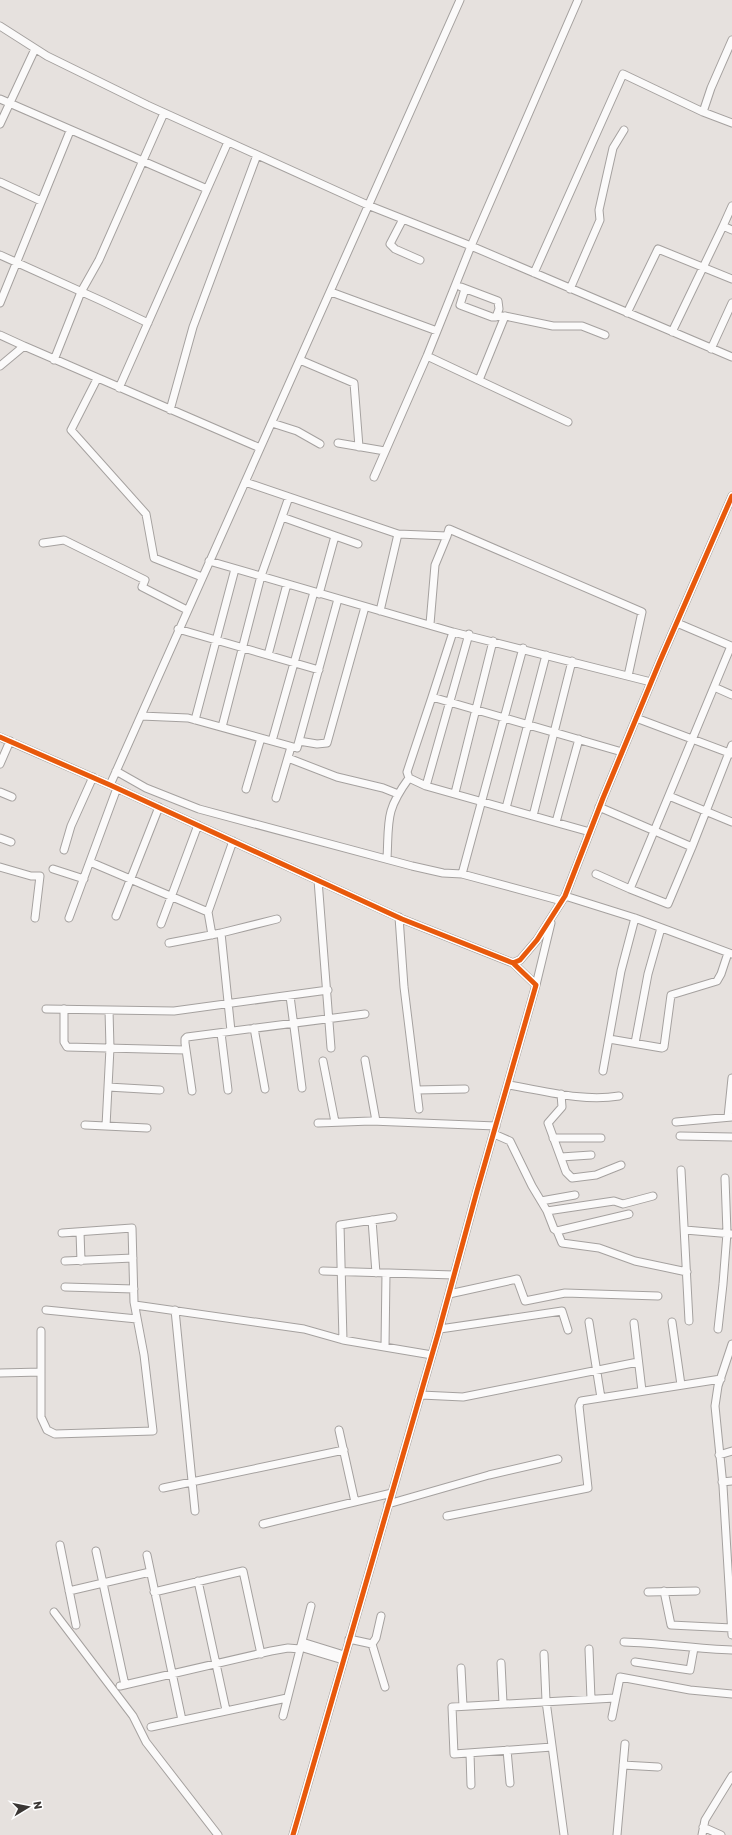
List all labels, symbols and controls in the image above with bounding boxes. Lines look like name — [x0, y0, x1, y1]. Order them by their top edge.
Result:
north arrow — [8, 1787, 48, 1827]
text: N — [30, 1800, 44, 1810]

